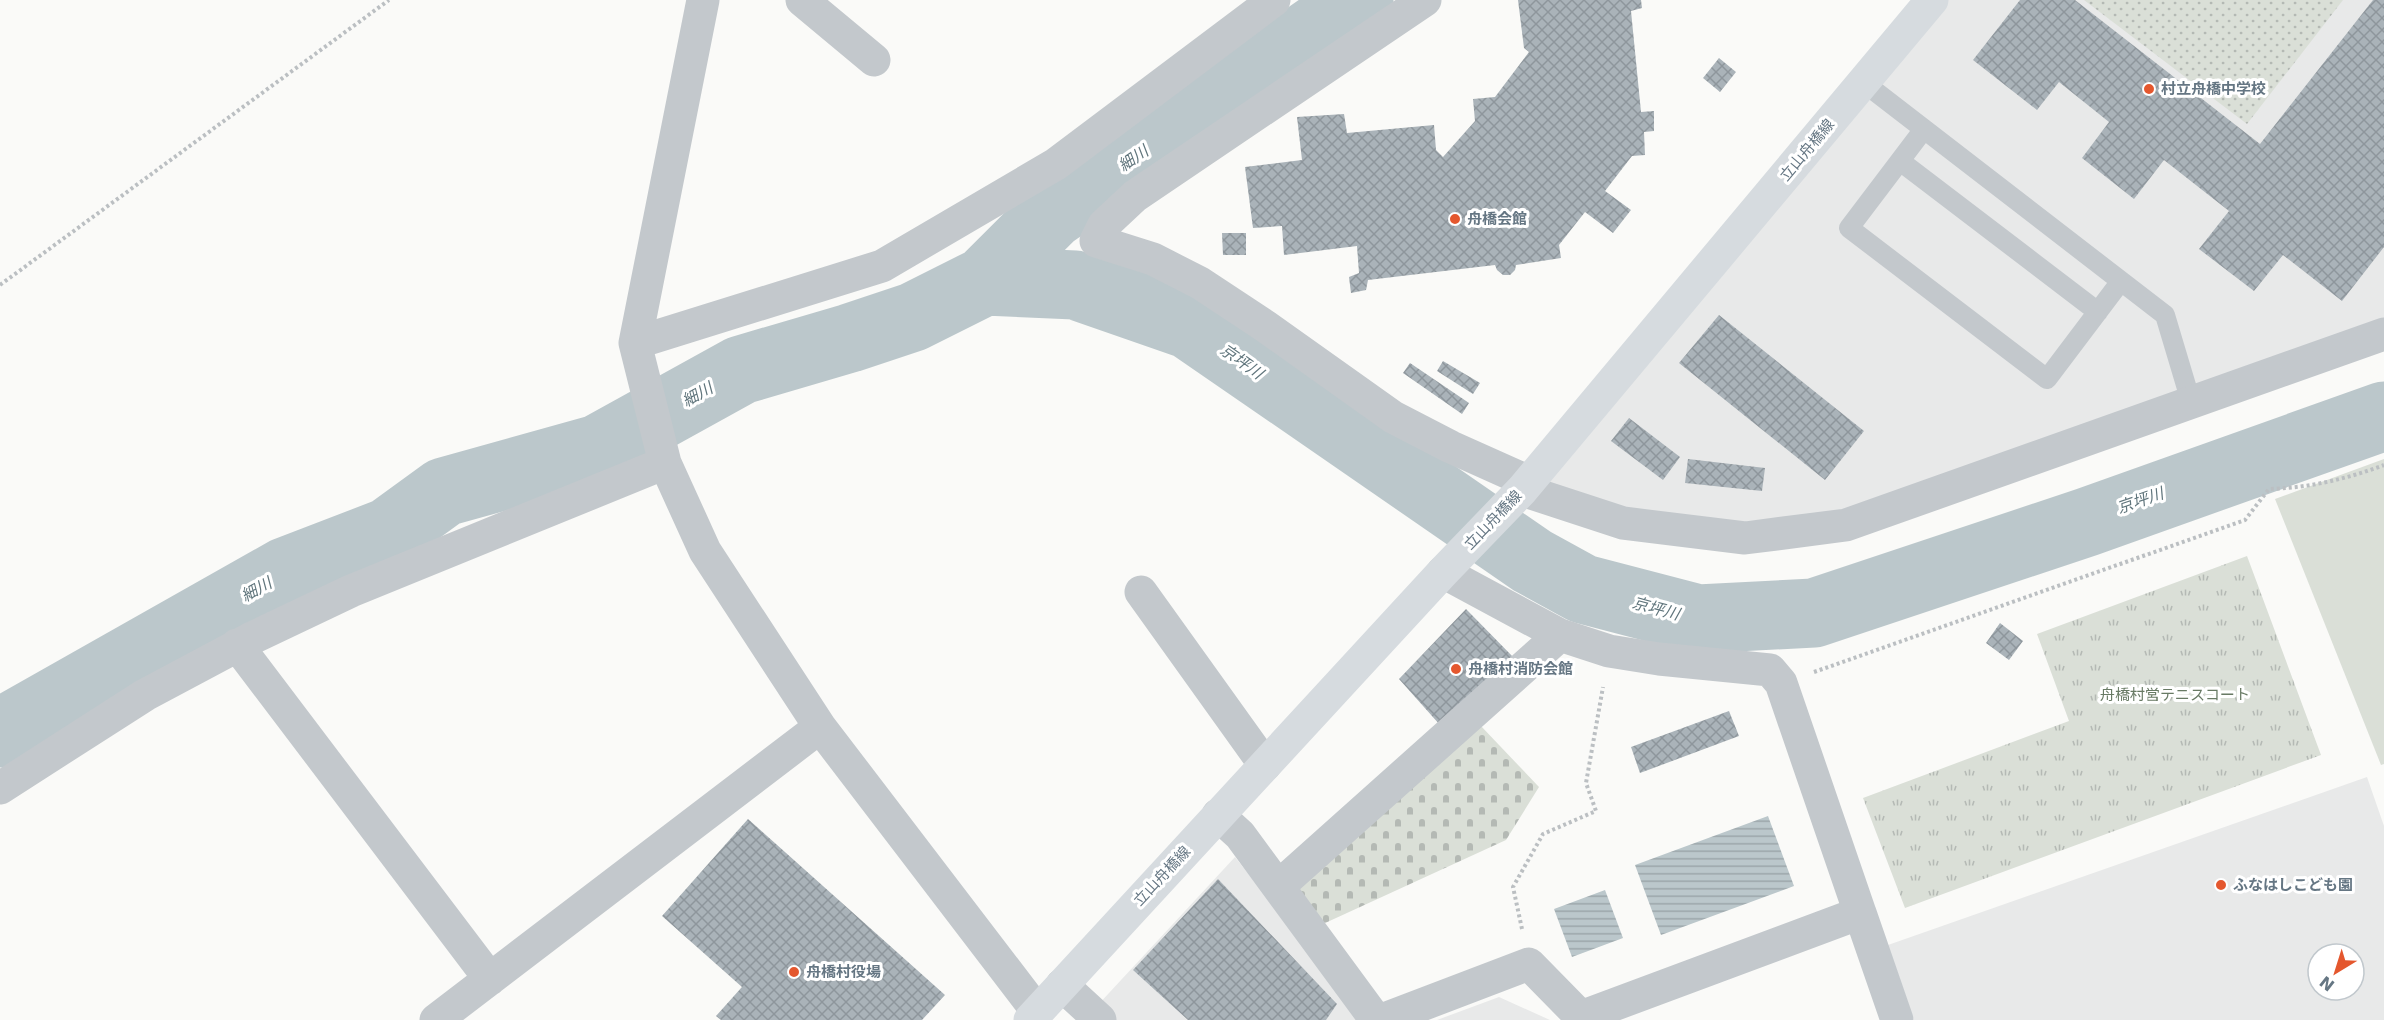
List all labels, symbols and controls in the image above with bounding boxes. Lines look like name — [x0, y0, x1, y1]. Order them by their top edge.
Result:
place label: 村立舟橋中学校 — [2161, 80, 2266, 98]
marker: 村立舟橋中学校 — [2142, 82, 2156, 96]
street label: 立山舟橋線 — [1776, 115, 1838, 185]
water label: 細川 — [1115, 140, 1153, 175]
place label: 舟橋会館 — [1467, 210, 1527, 228]
marker: 舟橋会館 — [1448, 212, 1462, 226]
water label: 京坪川 — [1217, 340, 1268, 384]
water label: 細川 — [679, 377, 718, 411]
water label: 京坪川 — [2114, 483, 2168, 517]
street label: 立山舟橋線 — [1460, 487, 1526, 553]
water label: 細川 — [238, 572, 277, 606]
water label: 京坪川 — [1630, 593, 1683, 624]
place label: 舟橋村消防会館 — [1468, 660, 1573, 678]
marker: 舟橋村消防会館 — [1449, 662, 1463, 676]
park label: 舟橋村営テニスコート — [2100, 686, 2250, 704]
street label: 立山舟橋線 — [1130, 842, 1194, 910]
place label: ふなはしこども園 — [2233, 876, 2353, 894]
marker: ふなはしこども園 — [2214, 878, 2228, 892]
north arrow — [2306, 942, 2366, 1002]
place label: 舟橋村役場 — [806, 963, 881, 981]
marker: 舟橋村役場 — [787, 965, 801, 979]
text: N — [2316, 972, 2338, 995]

